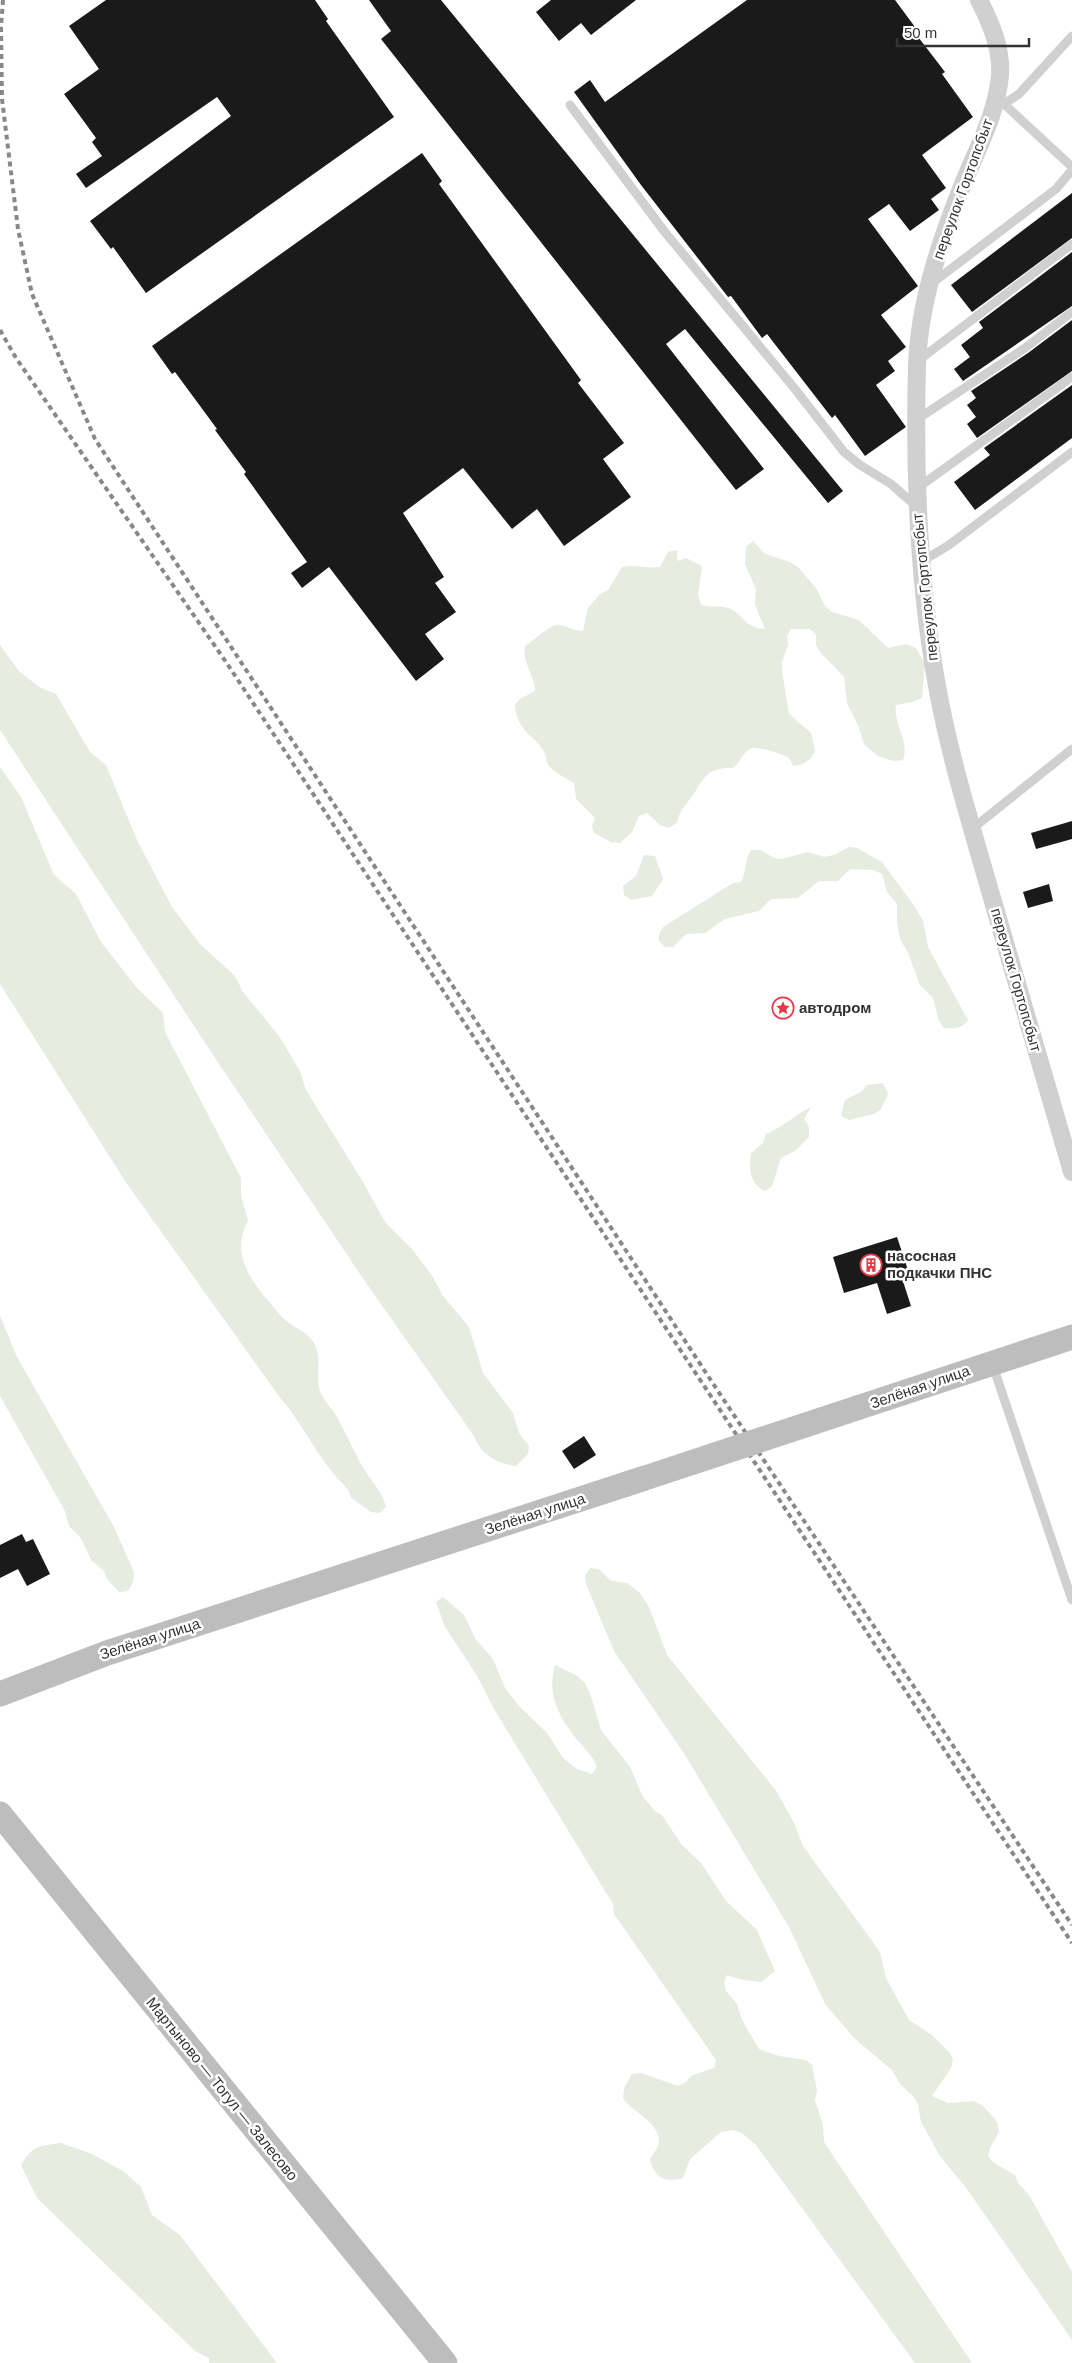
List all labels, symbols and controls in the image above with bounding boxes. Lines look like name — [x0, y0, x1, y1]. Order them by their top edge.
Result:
scale bar — [897, 15, 1030, 47]
text: 50 m — [904, 24, 937, 41]
street label: переулок Гортопсбыт — [929, 116, 996, 262]
street label: переулок Гортопсбыт — [908, 512, 941, 662]
street label: переулок Гортопсбыт — [988, 906, 1045, 1054]
place icon: автодром — [771, 996, 795, 1020]
place label: автодром — [799, 999, 871, 1016]
place label: насосная подкачки ПНС — [887, 1247, 992, 1281]
building icon: насосная подкачки ПНС — [859, 1253, 883, 1277]
street label: Зелёная улица — [868, 1361, 972, 1412]
street label: Зелёная улица — [483, 1489, 588, 1538]
street label: Зелёная улица — [98, 1614, 203, 1663]
street label: Мартыново — Тогул — Залесово — [143, 1994, 302, 2184]

